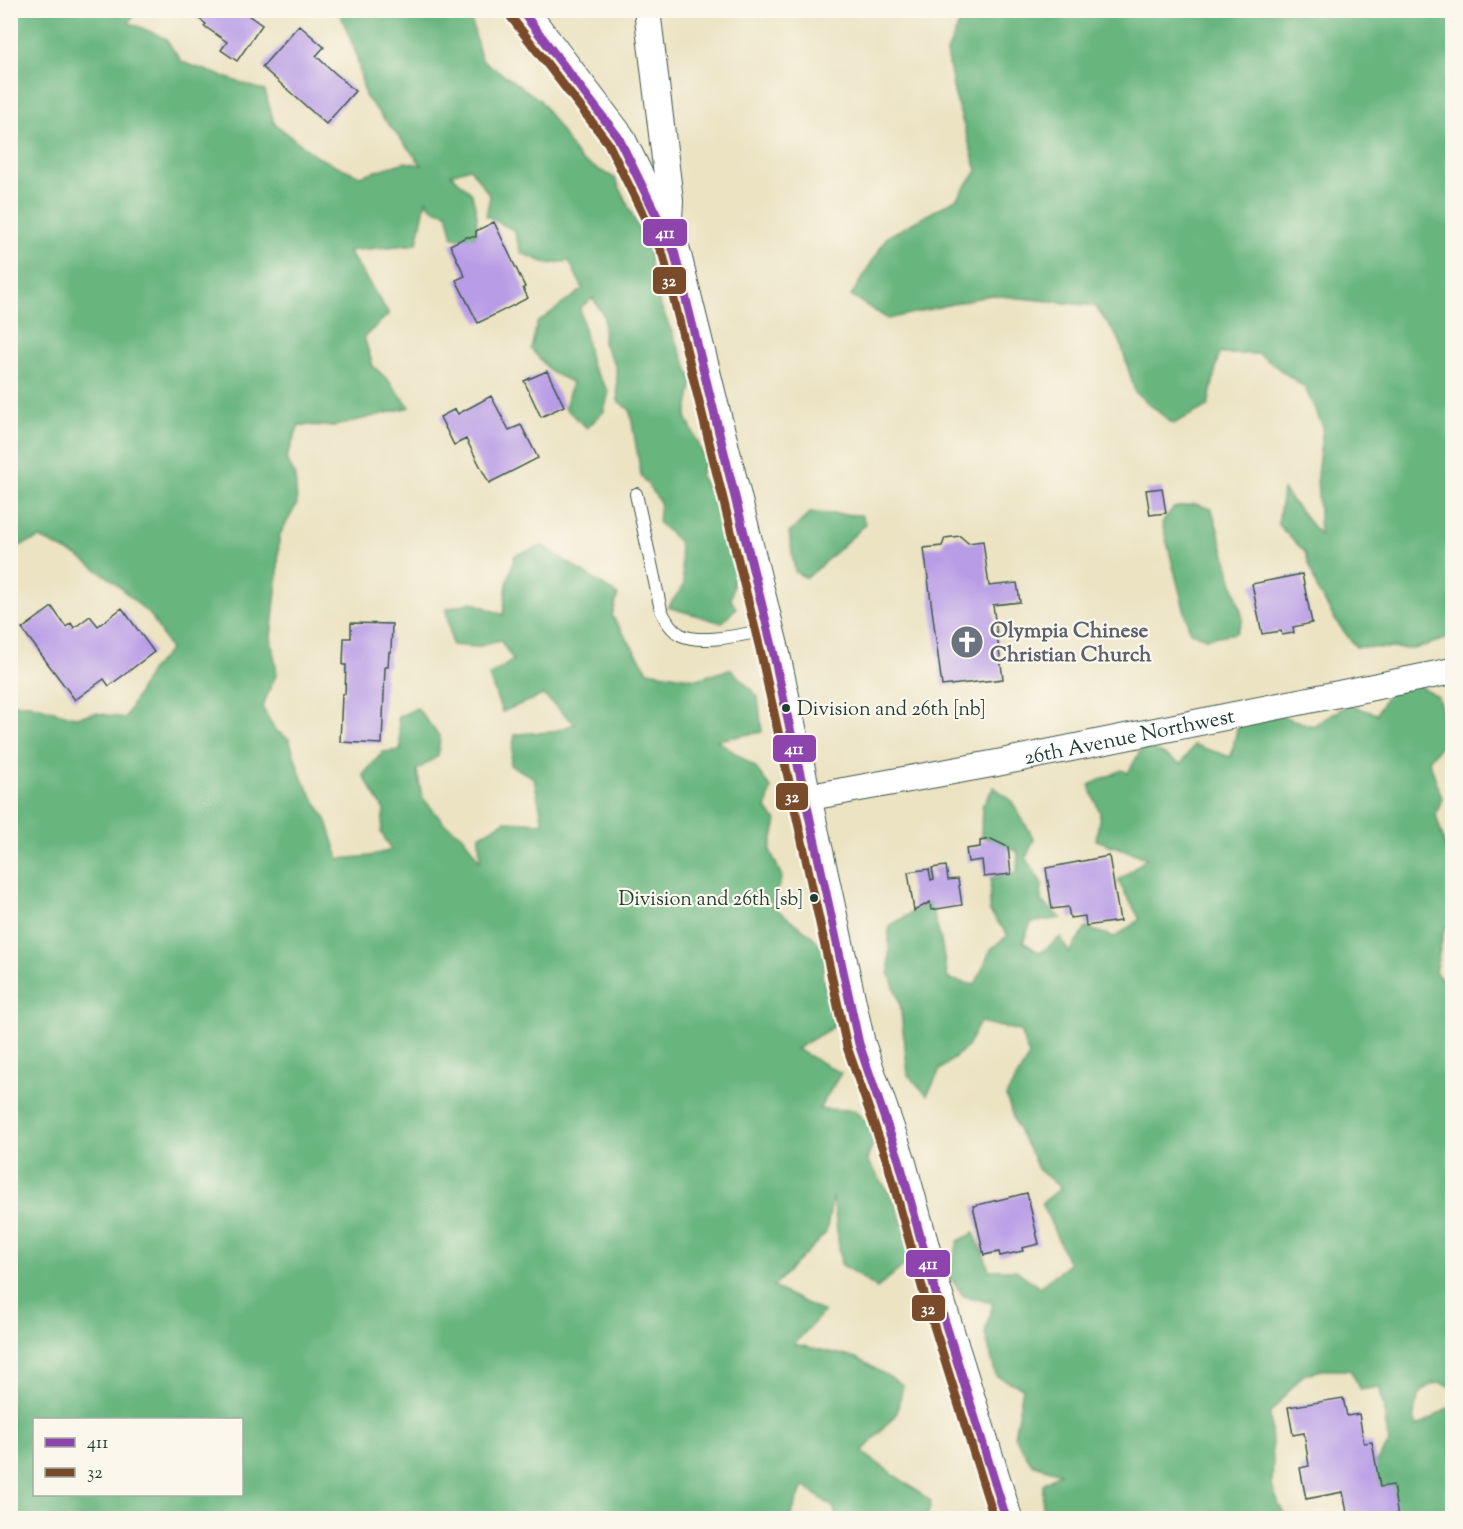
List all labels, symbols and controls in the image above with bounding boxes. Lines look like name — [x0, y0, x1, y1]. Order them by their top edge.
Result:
line badge: 411 — [642, 218, 688, 247]
text: 411 — [655, 223, 675, 246]
line badge: 32 — [652, 266, 687, 295]
text: 32 — [662, 271, 676, 294]
place label: Olympia Chinese Christian Church — [990, 617, 1152, 671]
church icon: Olympia Chinese Christian Church — [949, 624, 985, 660]
place label: Division and 26th [nb] — [797, 696, 986, 725]
marker: Division and 26th [nb] — [780, 702, 792, 714]
street label: 26th Avenue Northwest — [1022, 702, 1238, 774]
line badge: 411 — [772, 734, 817, 763]
text: 411 — [784, 739, 804, 762]
line badge: 32 — [775, 782, 809, 811]
text: 32 — [785, 787, 799, 810]
place label: Division and 26th [sb] — [618, 886, 803, 915]
marker: Division and 26th [sb] — [808, 892, 820, 904]
line badge: 411 — [905, 1249, 951, 1278]
text: 411 — [918, 1254, 938, 1277]
line badge: 32 — [911, 1294, 946, 1322]
text: 32 — [921, 1299, 935, 1322]
legend — [33, 1418, 243, 1496]
text: 411 — [87, 1431, 108, 1457]
text: 32 — [87, 1461, 103, 1487]

